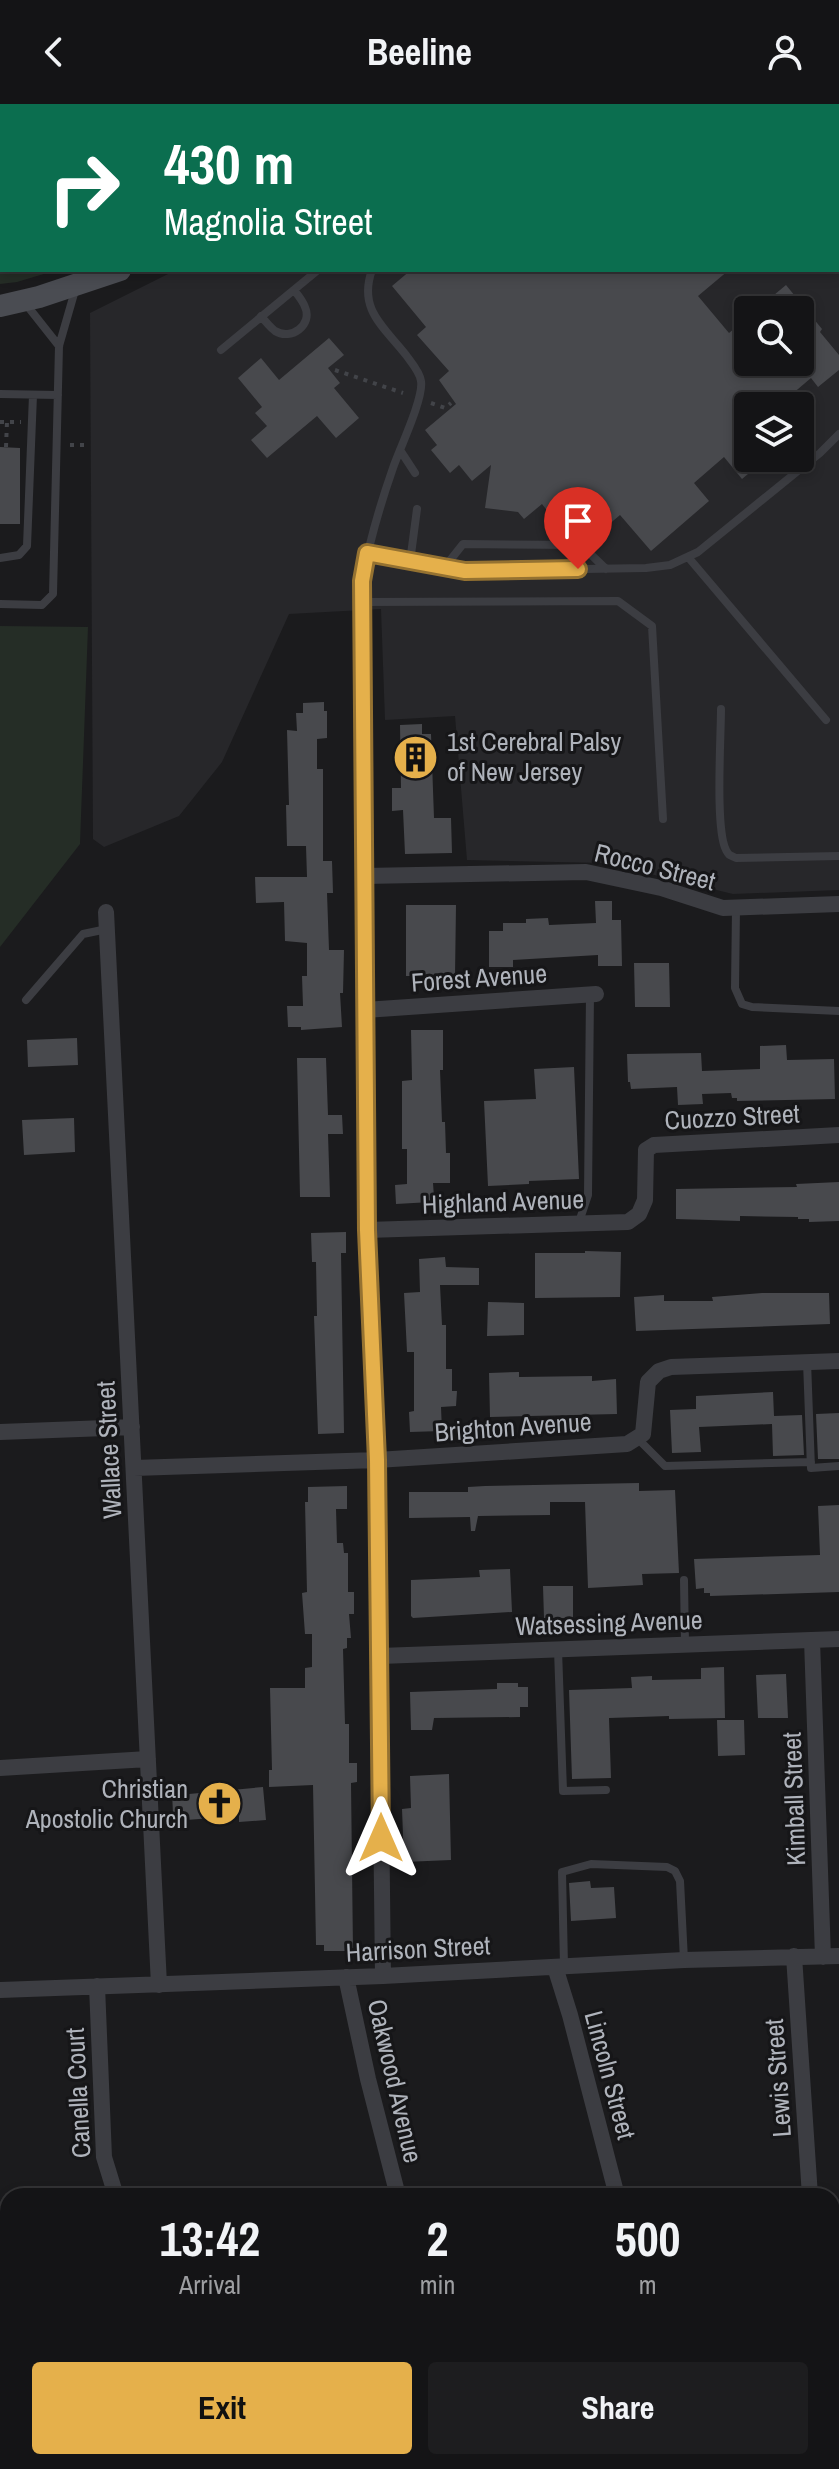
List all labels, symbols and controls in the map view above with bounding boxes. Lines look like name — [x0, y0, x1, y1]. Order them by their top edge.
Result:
text: Beeline — [367, 28, 472, 76]
icon: back — [32, 30, 76, 74]
icon: person — [763, 30, 807, 74]
text: 430 m — [164, 126, 294, 201]
icon: right — [32, 136, 136, 240]
text: Magnolia Street — [164, 198, 372, 246]
map controls — [734, 296, 814, 472]
button: search — [734, 296, 814, 376]
button: layers — [734, 392, 814, 472]
pin — [544, 487, 612, 569]
icon: arrive — [556, 499, 600, 543]
place label: 1st Cerebral Palsy of New Jersey — [447, 724, 622, 789]
building icon: 1st Cerebral Palsy of New Jersey — [392, 733, 440, 781]
street label: Rocco Street — [591, 835, 719, 898]
street label: Forest Avenue — [410, 955, 548, 1000]
street label: Cuozzo Street — [664, 1095, 800, 1138]
street label: Highland Avenue — [421, 1181, 585, 1222]
street label: Wallace Street — [87, 1380, 130, 1520]
street label: Brighton Avenue — [433, 1404, 593, 1449]
street label: Watsessing Avenue — [515, 1602, 703, 1643]
street label: Kimball Street — [774, 1731, 813, 1867]
place label: Christian Apostolic Church — [25, 1771, 188, 1836]
church icon: Christian Apostolic Church — [195, 1780, 243, 1828]
position arrow — [339, 1796, 423, 1880]
street label: Harrison Street — [345, 1927, 491, 1970]
street label: Oakwood Avenue — [360, 1996, 431, 2166]
street label: Lincoln Street — [577, 2007, 644, 2143]
street label: Lewis Street — [756, 2018, 799, 2138]
street label: Canella Court — [57, 2027, 98, 2159]
text: 13:42 — [160, 2206, 260, 2271]
text: 2 — [427, 2206, 448, 2271]
text: 500 — [615, 2206, 680, 2271]
text: Arrival — [179, 2267, 241, 2302]
text: min — [420, 2267, 455, 2302]
text: m — [639, 2267, 657, 2302]
button: Exit — [32, 2362, 412, 2454]
button: Share — [428, 2362, 808, 2454]

